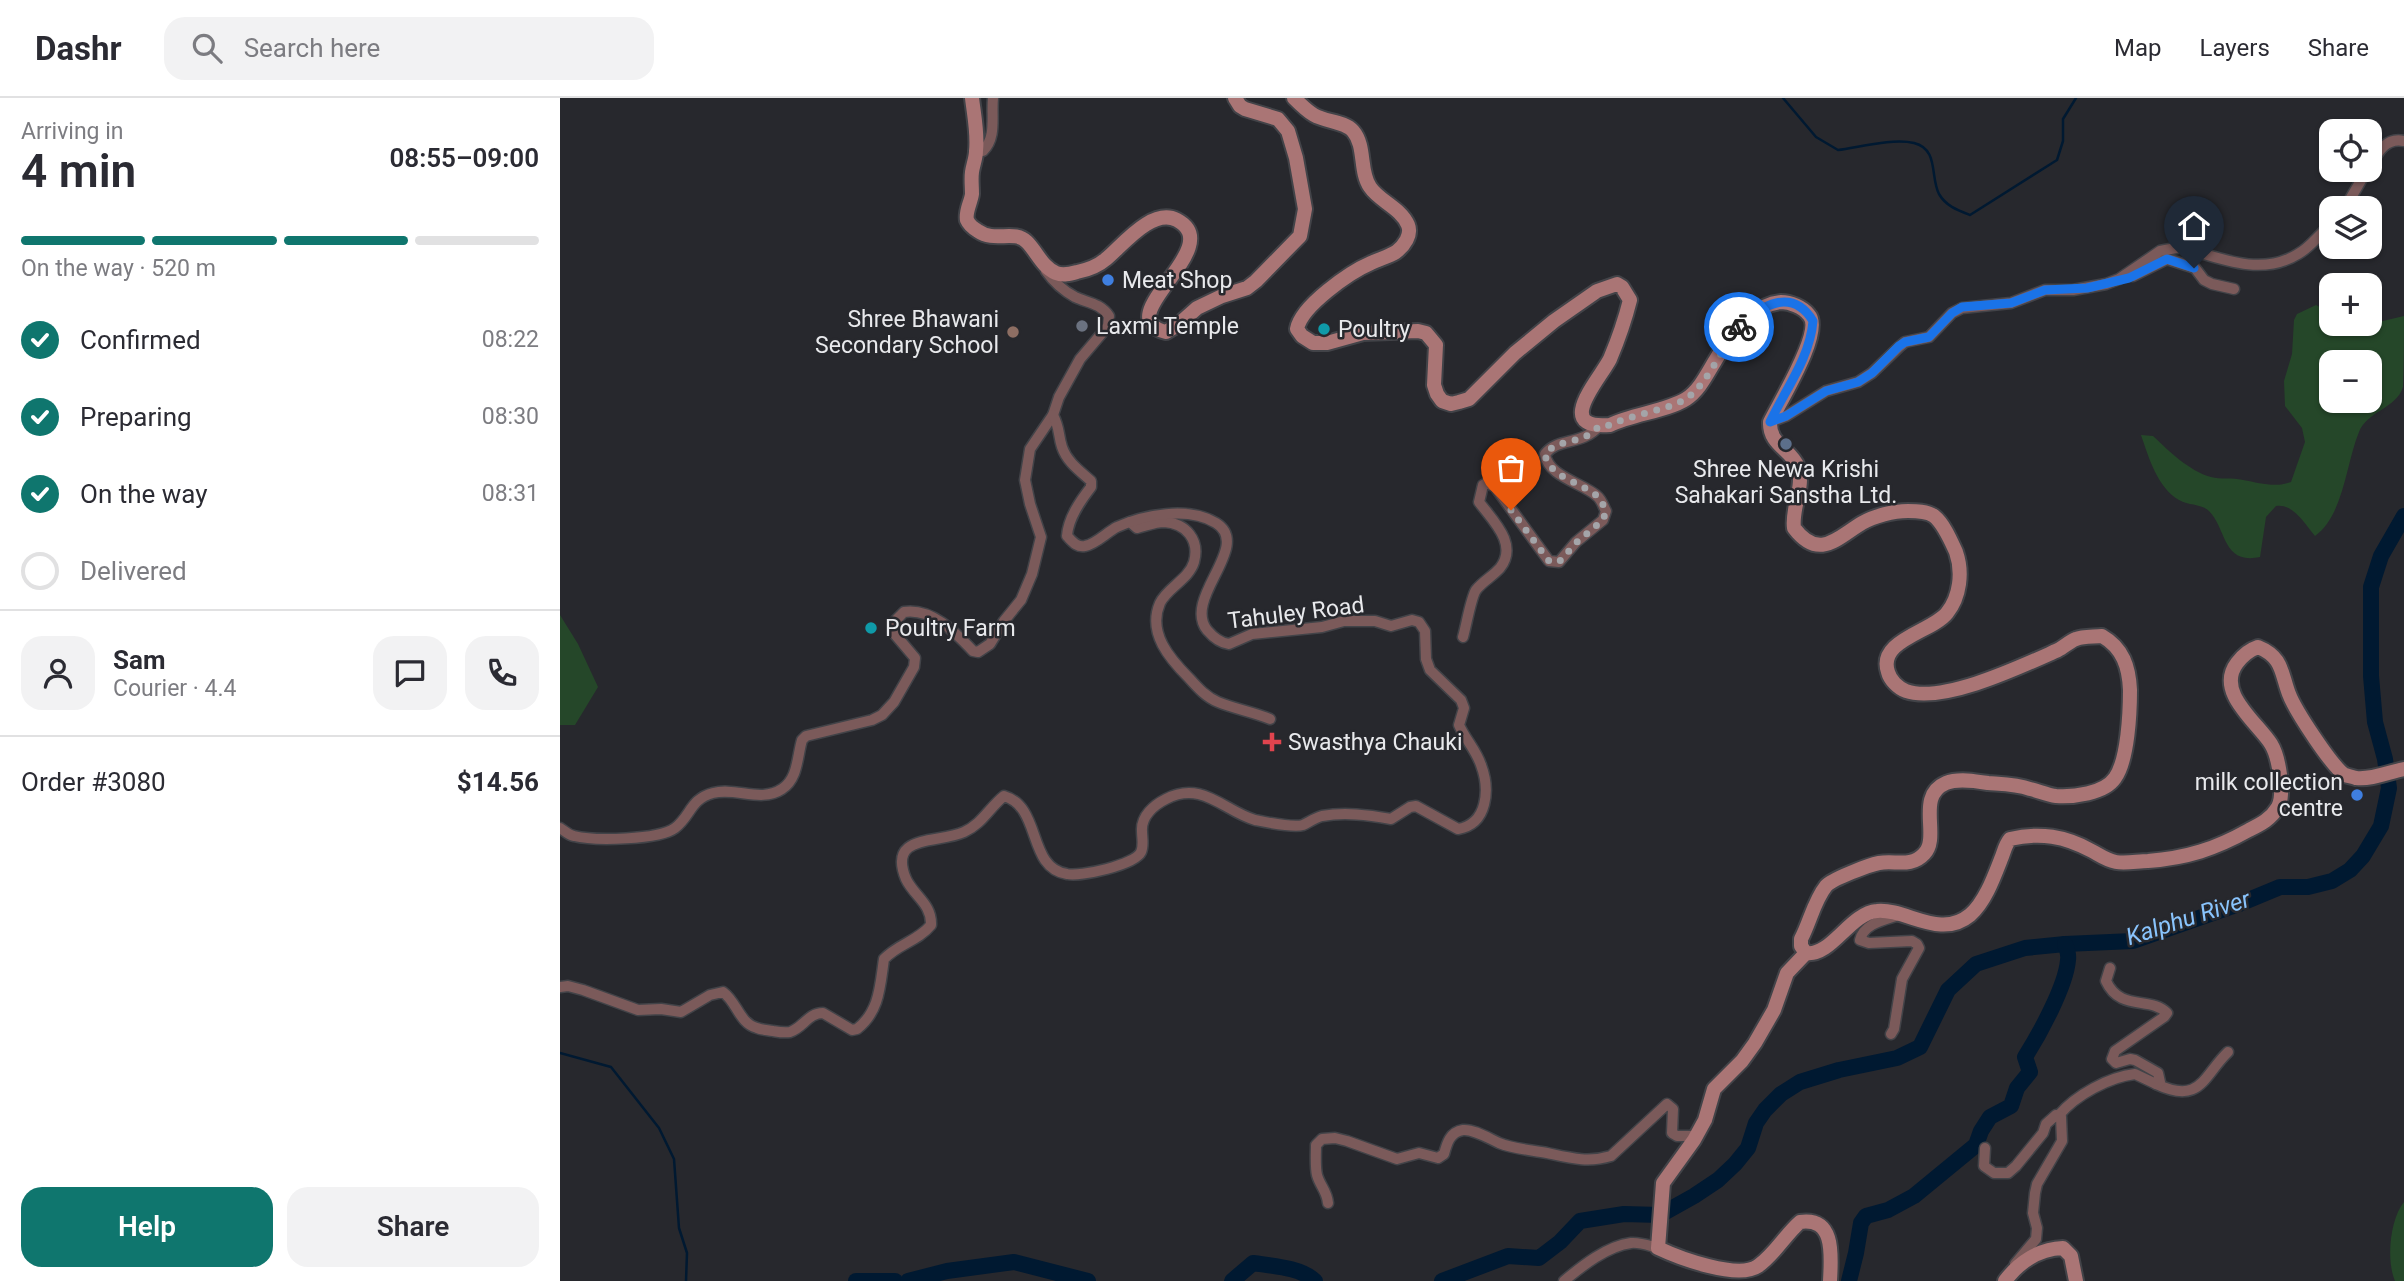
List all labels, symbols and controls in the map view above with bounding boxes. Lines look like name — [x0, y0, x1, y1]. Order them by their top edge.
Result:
search box — [164, 17, 654, 80]
text: Dashr — [35, 29, 122, 68]
icon: search — [188, 29, 226, 67]
text: Search here — [244, 33, 380, 63]
text: Map — [2114, 34, 2162, 62]
text: Layers — [2200, 34, 2270, 62]
text: Share — [2308, 34, 2369, 62]
text: Arriving in — [21, 118, 124, 145]
map controls — [2319, 119, 2382, 413]
button: locate — [2319, 119, 2382, 182]
text: 08:55–09:00 — [389, 143, 539, 173]
text: 4 min — [21, 144, 136, 198]
pin — [2164, 196, 2224, 268]
button: layers — [2319, 196, 2382, 259]
icon: home — [2175, 207, 2213, 245]
text: On the way · 520 m — [21, 255, 216, 282]
place label: Meat Shop — [1122, 267, 1232, 294]
marker: Meat Shop — [1100, 272, 1116, 288]
button: + — [2319, 273, 2382, 336]
courier — [1704, 292, 1774, 362]
place label: Shree Bhawani Secondary School — [815, 306, 999, 359]
icon: bike — [1720, 308, 1758, 346]
place label: Laxmi Temple — [1096, 313, 1239, 340]
place label: Poultry — [1338, 316, 1410, 343]
marker: Laxmi Temple — [1074, 318, 1090, 334]
icon: check — [21, 321, 59, 359]
marker: Poultry — [1316, 321, 1332, 337]
marker: Shree Bhawani Secondary School — [1005, 324, 1021, 340]
text: Confirmed — [80, 325, 201, 355]
text: 08:22 — [482, 326, 539, 353]
button: − — [2319, 350, 2382, 413]
icon: check — [21, 398, 59, 436]
text: Preparing — [80, 402, 192, 432]
text: 08:30 — [482, 403, 539, 430]
marker: Shree Newa Krishi Sahakari Sanstha Ltd. — [1778, 436, 1794, 452]
pin — [1481, 438, 1541, 510]
icon: bag — [1492, 449, 1530, 487]
place label: Shree Newa Krishi Sahakari Sanstha Ltd. — [1675, 456, 1897, 509]
icon: check — [21, 475, 59, 513]
text: On the way — [80, 479, 208, 509]
text: 08:31 — [482, 480, 539, 507]
text: Delivered — [80, 556, 187, 586]
street label: Tahuley Road — [1226, 591, 1366, 635]
place label: Poultry Farm — [885, 615, 1016, 642]
marker: Poultry Farm — [863, 620, 879, 636]
button: person — [21, 636, 95, 710]
button: chat — [373, 636, 447, 710]
button: phone — [465, 636, 539, 710]
text: Sam — [113, 645, 165, 675]
text: Courier · 4.4 — [113, 675, 236, 702]
place label: Swasthya Chauki — [1288, 729, 1463, 756]
marker: Swasthya Chauki — [1262, 732, 1282, 752]
text: Order #3080 — [21, 767, 166, 797]
text: $14.56 — [457, 767, 539, 797]
place label: milk collection centre — [2195, 769, 2343, 822]
marker: milk collection centre — [2349, 787, 2365, 803]
water label: Kalphu River — [2122, 884, 2255, 951]
button: Help — [21, 1187, 273, 1267]
button: Share — [287, 1187, 539, 1267]

